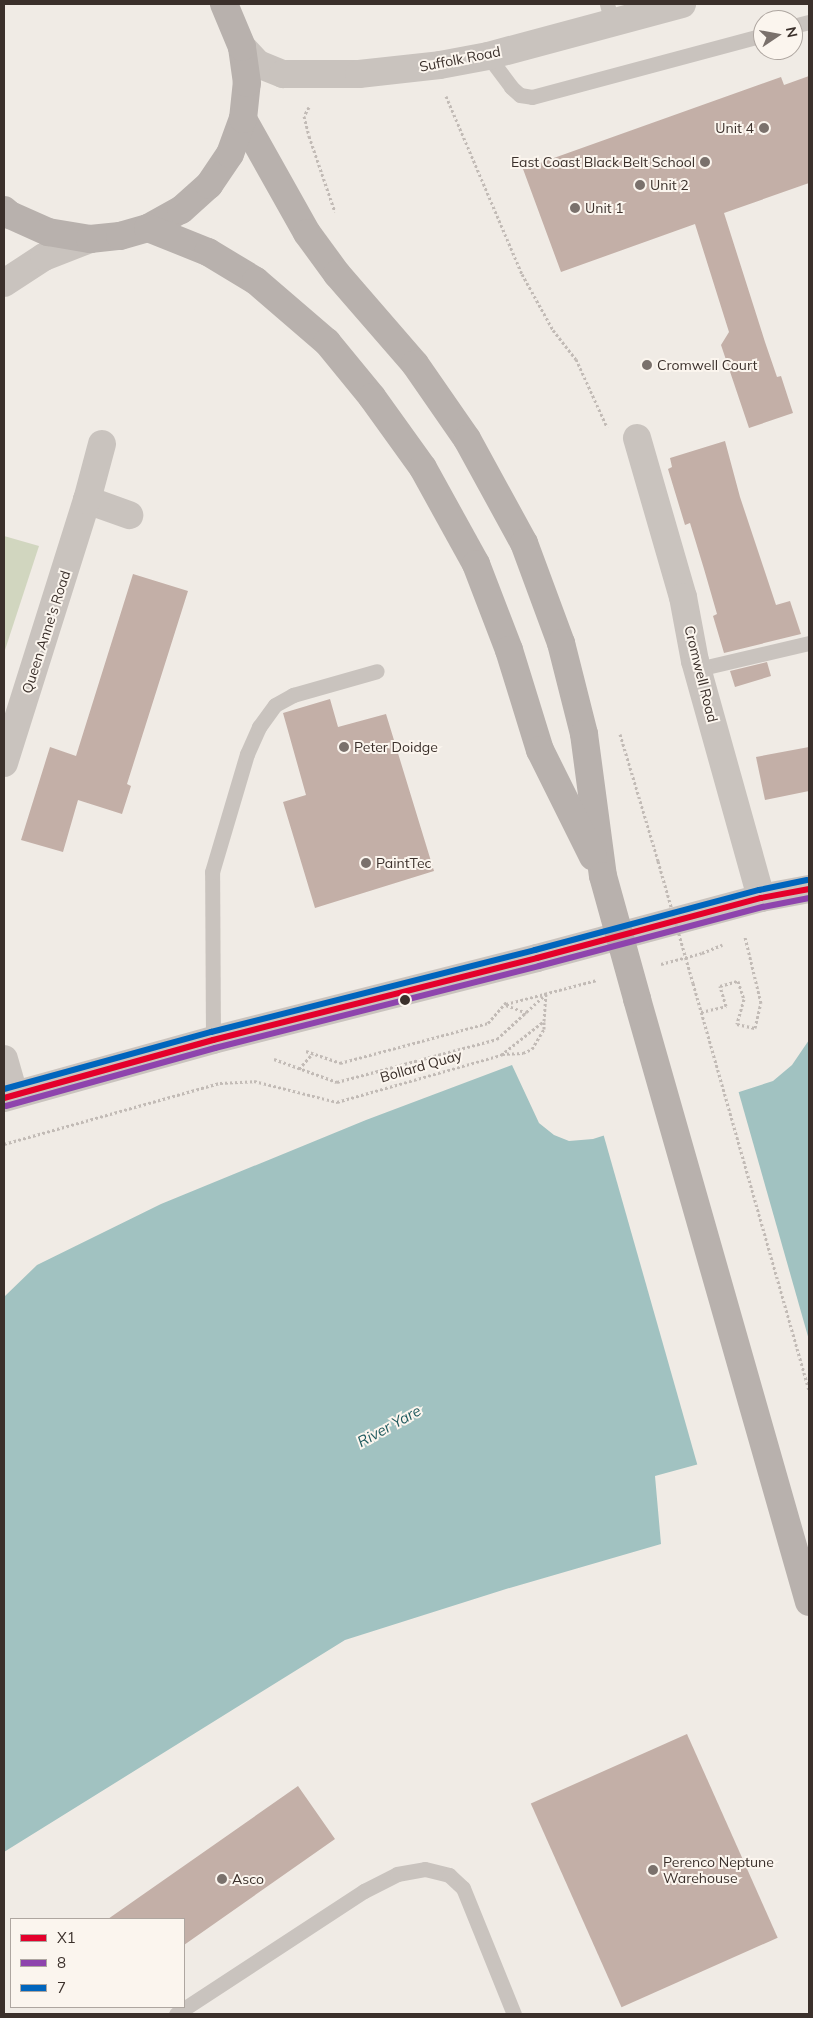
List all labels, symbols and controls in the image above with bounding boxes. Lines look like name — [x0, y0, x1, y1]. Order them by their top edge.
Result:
north arrow — [753, 10, 803, 60]
text: N — [782, 25, 802, 39]
street label: Suffolk Road — [418, 43, 502, 75]
place label: Unit 4 — [715, 120, 754, 136]
marker: Unit 4 — [758, 122, 770, 134]
place label: East Coast Black Belt School — [511, 154, 695, 170]
marker: East Coast Black Belt School — [699, 156, 711, 168]
place label: Unit 2 — [650, 177, 689, 193]
marker: Unit 2 — [634, 179, 646, 191]
place label: Unit 1 — [585, 200, 624, 216]
marker: Unit 1 — [569, 202, 581, 214]
place label: Cromwell Court — [657, 357, 757, 373]
marker: Cromwell Court — [641, 359, 653, 371]
street label: Queen Anne's Road — [18, 568, 74, 696]
street label: Cromwell Road — [681, 624, 721, 724]
place label: Peter Doidge — [354, 739, 438, 755]
marker: Peter Doidge — [338, 741, 350, 753]
place label: PaintTec — [376, 855, 432, 871]
marker: PaintTec — [360, 857, 372, 869]
unlabelled marker — [400, 995, 410, 1005]
street label: Bollard Quay — [378, 1046, 464, 1086]
water label: River Yare — [354, 1401, 424, 1451]
place label: Perenco Neptune Warehouse — [663, 1854, 774, 1886]
marker: Perenco Neptune Warehouse — [647, 1864, 659, 1876]
place label: Asco — [232, 1871, 264, 1887]
marker: Asco — [216, 1873, 228, 1885]
legend — [10, 1918, 185, 2008]
text: X1 — [57, 1928, 76, 1947]
text: 8 — [57, 1953, 66, 1972]
text: 7 — [57, 1978, 66, 1997]

